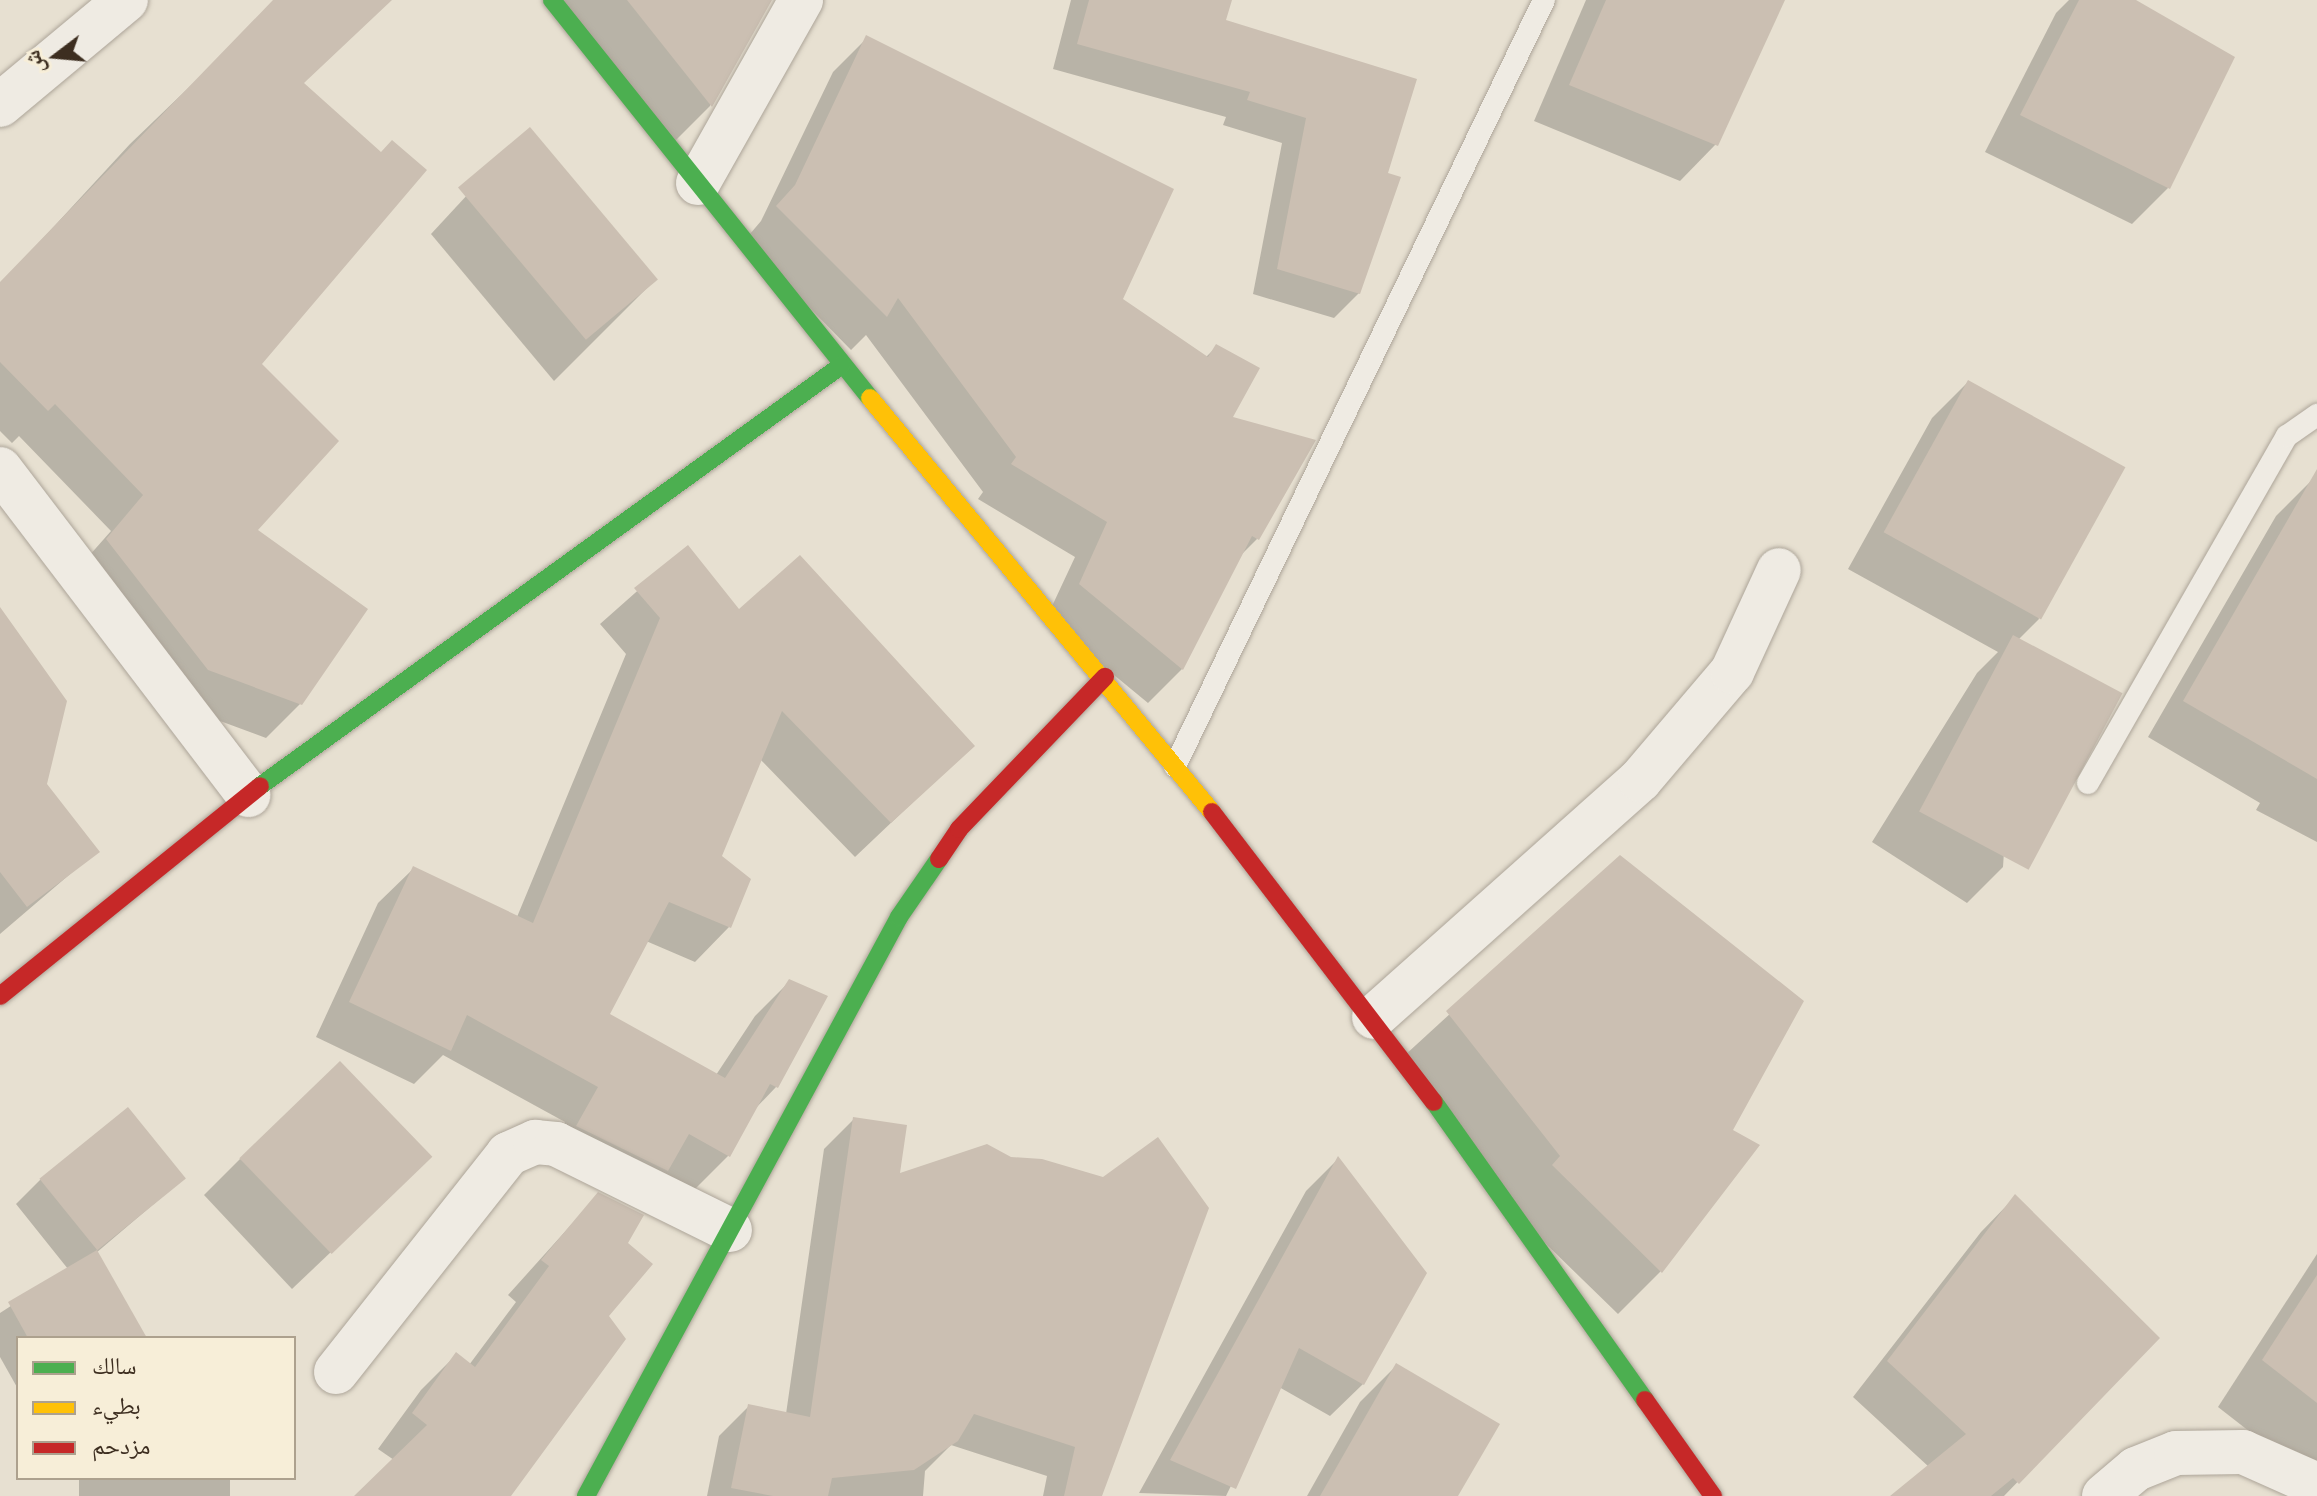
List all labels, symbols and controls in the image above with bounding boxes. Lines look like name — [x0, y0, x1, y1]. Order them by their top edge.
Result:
north arrow — [16, 16, 96, 96]
text: ش — [15, 47, 51, 78]
legend — [16, 1336, 296, 1480]
text: سالك — [92, 1348, 137, 1381]
text: بطيء — [92, 1388, 141, 1421]
text: مزدحم — [92, 1428, 151, 1461]

